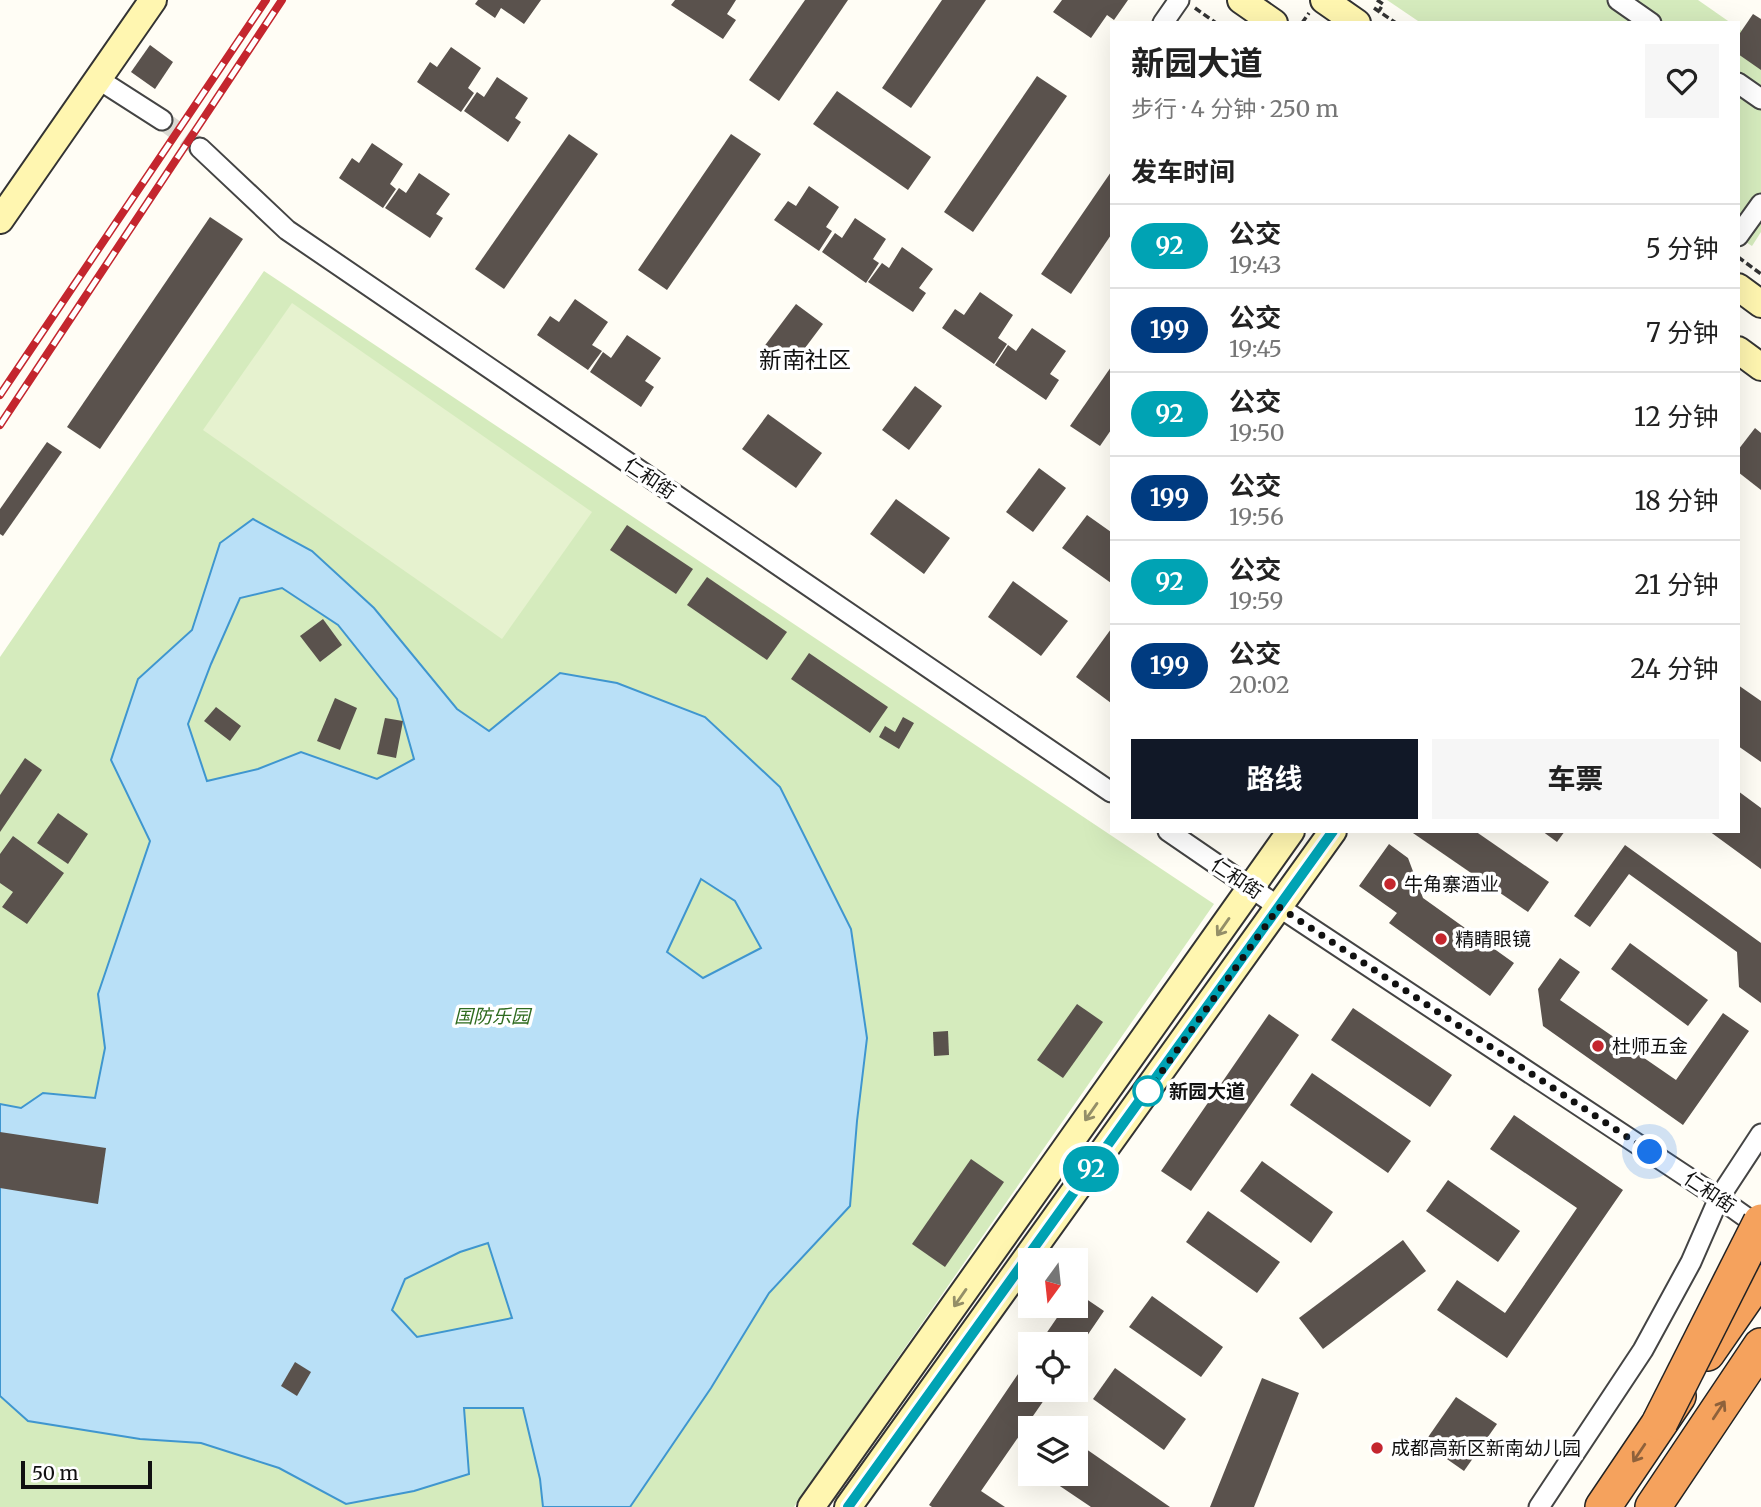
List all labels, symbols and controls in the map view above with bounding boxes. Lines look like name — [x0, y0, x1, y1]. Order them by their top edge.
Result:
text: 新园大道 — [1131, 43, 1263, 84]
button: heart — [1645, 44, 1719, 118]
text: 步行 · 4 分钟 · 250 m — [1131, 94, 1339, 123]
text: 发车时间 — [1131, 155, 1235, 188]
text: 公交 — [1229, 217, 1281, 250]
text: 92 — [1155, 230, 1184, 261]
text: 5 分钟 — [1646, 232, 1719, 265]
text: 19:43 — [1229, 250, 1282, 279]
text: 公交 — [1229, 301, 1281, 334]
text: 199 — [1150, 314, 1189, 345]
text: 7 分钟 — [1646, 316, 1719, 349]
text: 19:45 — [1229, 334, 1282, 363]
district label: 新南社区 — [759, 345, 851, 374]
text: 公交 — [1229, 385, 1281, 418]
text: 92 — [1155, 398, 1184, 429]
text: 12 分钟 — [1634, 400, 1719, 433]
text: 19:50 — [1229, 418, 1285, 447]
street label: 仁和街 — [620, 452, 680, 504]
text: 公交 — [1229, 469, 1281, 502]
text: 199 — [1150, 482, 1189, 513]
text: 18 分钟 — [1634, 484, 1719, 517]
text: 19:56 — [1229, 502, 1284, 531]
text: 公交 — [1229, 553, 1281, 586]
text: 92 — [1155, 566, 1184, 597]
text: 21 分钟 — [1634, 568, 1719, 601]
text: 19:59 — [1229, 586, 1283, 615]
text: 公交 — [1229, 637, 1281, 670]
text: 199 — [1150, 650, 1189, 681]
text: 24 分钟 — [1630, 652, 1719, 685]
text: 20:02 — [1229, 670, 1290, 699]
button: 路线 — [1131, 739, 1418, 819]
button: 车票 — [1432, 739, 1719, 819]
street label: 仁和街 — [1207, 852, 1267, 904]
place label: 牛角寨酒业 — [1404, 872, 1499, 896]
marker: 牛角寨酒业 — [1382, 876, 1398, 892]
one-way arrow — [1216, 917, 1230, 936]
place label: 精睛眼镜 — [1455, 927, 1531, 951]
marker: 精睛眼镜 — [1433, 931, 1449, 947]
park label: 国防乐园 — [454, 1004, 533, 1028]
place label: 杜师五金 — [1612, 1034, 1688, 1058]
marker: 杜师五金 — [1590, 1038, 1606, 1054]
marker: 新园大道 — [1133, 1076, 1163, 1106]
place label: 新园大道 — [1169, 1079, 1245, 1103]
one-way arrow — [1084, 1102, 1098, 1121]
your location — [1632, 1134, 1667, 1169]
line badge: 92 — [1060, 1146, 1122, 1192]
text: 92 — [1077, 1153, 1105, 1184]
street label: 仁和街 — [1680, 1166, 1740, 1218]
north arrow — [1018, 1248, 1088, 1318]
map controls — [1018, 1248, 1088, 1486]
one-way arrow — [953, 1288, 967, 1307]
button: locate — [1018, 1332, 1088, 1402]
one-way arrow — [1712, 1401, 1726, 1420]
button: layers — [1018, 1416, 1088, 1486]
place label: 成都高新区新南幼儿园 — [1391, 1436, 1581, 1460]
marker: 成都高新区新南幼儿园 — [1369, 1440, 1385, 1456]
one-way arrow — [1632, 1442, 1646, 1462]
scale bar — [21, 1458, 152, 1490]
text: 50 m — [32, 1461, 78, 1485]

